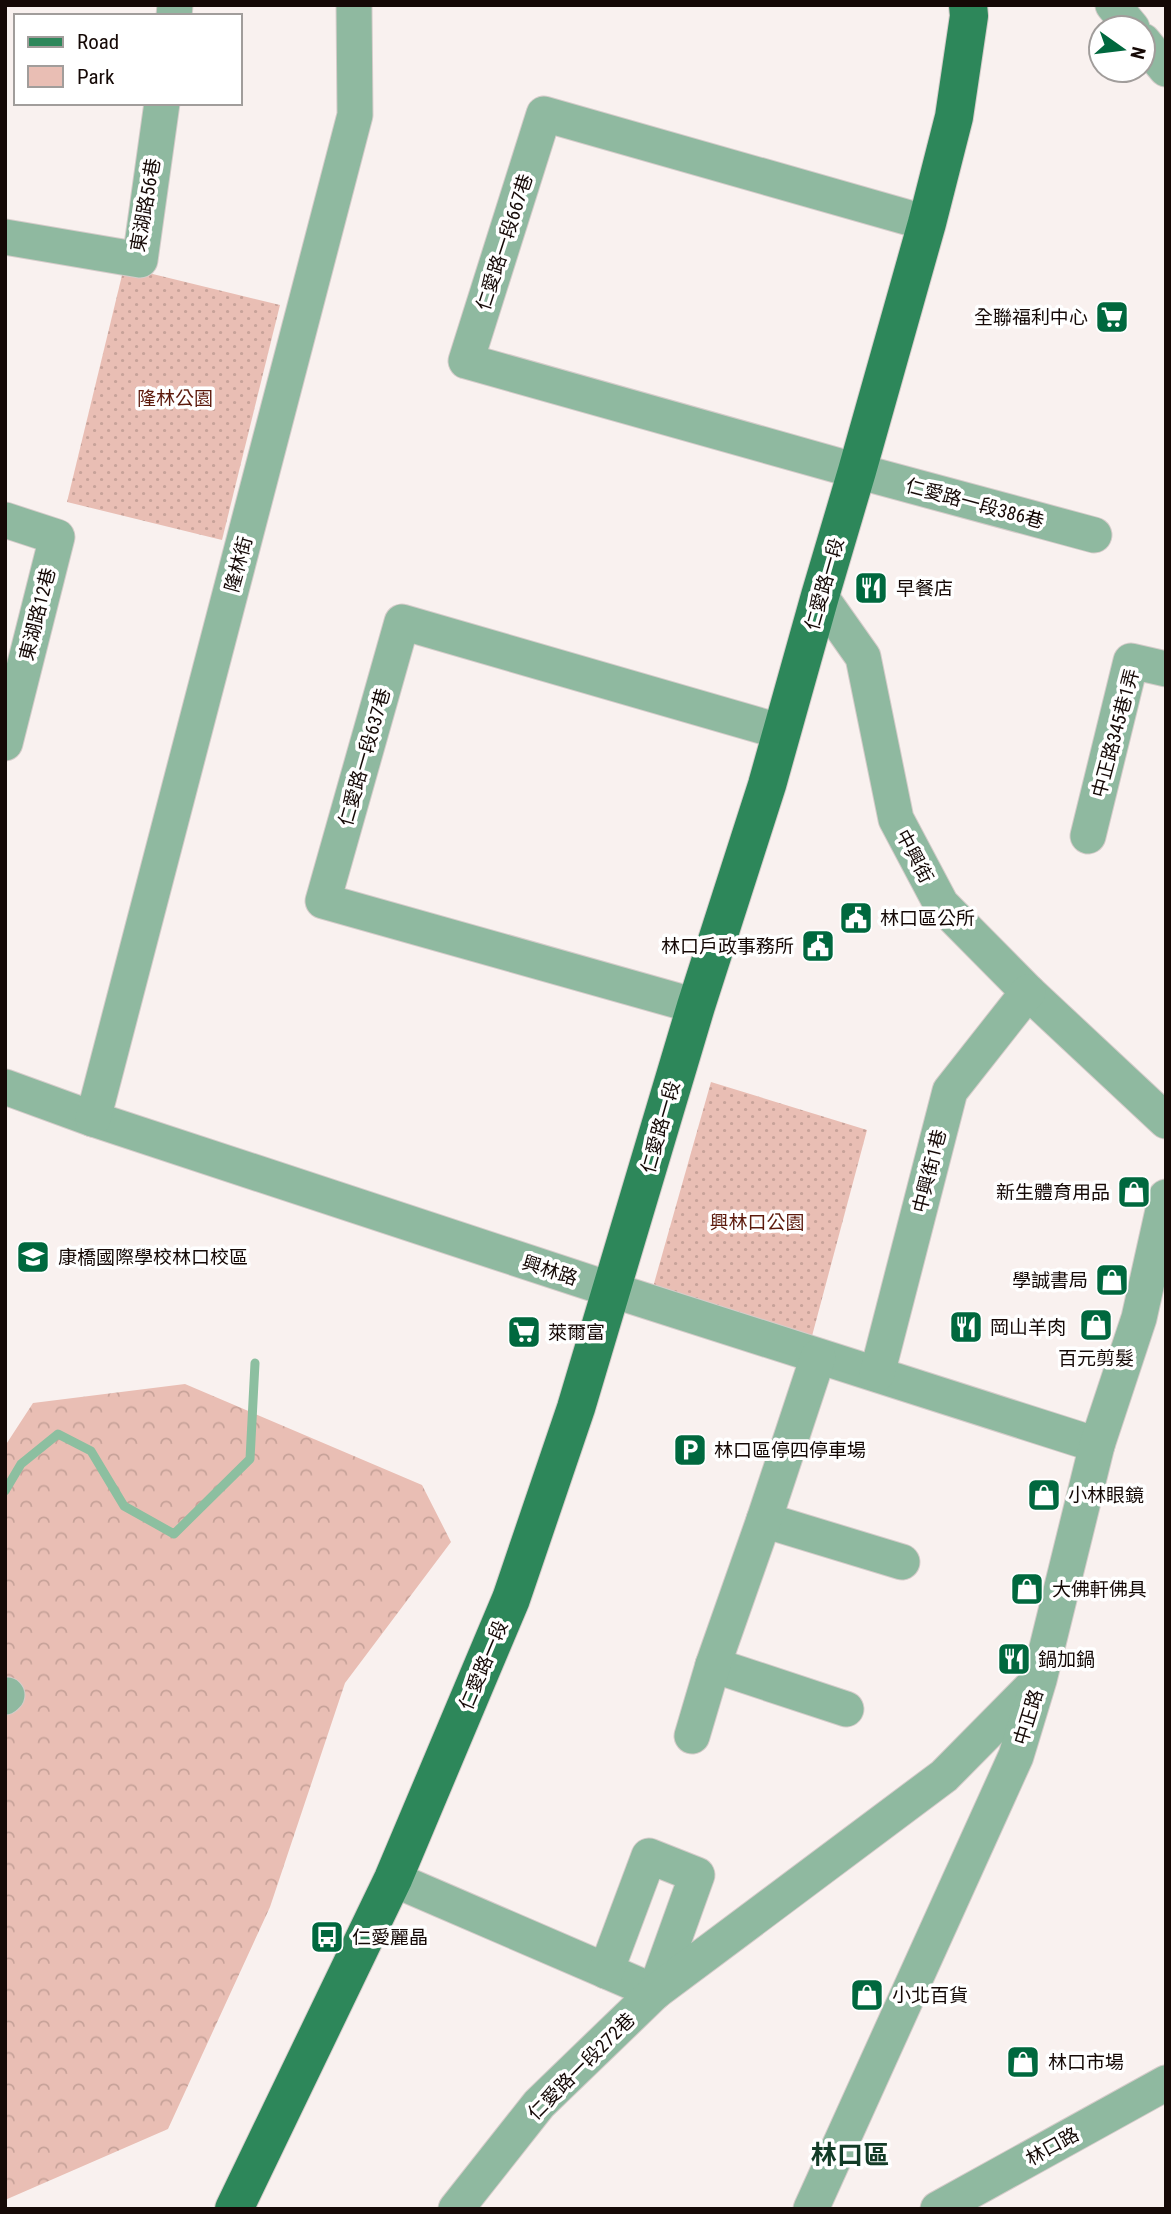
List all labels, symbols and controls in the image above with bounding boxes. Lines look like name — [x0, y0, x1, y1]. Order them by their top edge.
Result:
legend — [14, 14, 242, 105]
north arrow — [1087, 14, 1157, 84]
text: Road — [77, 30, 119, 54]
text: N — [1125, 45, 1151, 61]
text: Park — [77, 65, 115, 89]
street label: 東湖路56巷 — [126, 156, 165, 254]
street label: 仁愛路一段667巷 — [472, 171, 537, 313]
supermarket icon: 全聯福利中心 — [1093, 298, 1131, 336]
place label: 全聯福利中心 — [974, 306, 1088, 329]
park label: 隆林公園 — [137, 387, 213, 410]
street label: 仁愛路一段386巷 — [903, 474, 1046, 533]
street label: 隆林街 — [220, 534, 257, 595]
street label: 仁愛路一段 — [800, 535, 849, 633]
street label: 東湖路12巷 — [15, 565, 60, 663]
restaurant icon: 早餐店 — [852, 569, 890, 607]
place label: 早餐店 — [896, 577, 953, 600]
street label: 中正路345巷1弄 — [1087, 666, 1144, 800]
street label: 仁愛路一段637巷 — [334, 686, 395, 829]
street label: 中興街 — [891, 826, 938, 887]
public building icon: 林口區公所 — [837, 899, 875, 937]
place label: 林口區公所 — [880, 907, 975, 930]
public building icon: 林口戶政事務所 — [799, 927, 837, 965]
place label: 林口戶政事務所 — [661, 935, 794, 958]
street label: 仁愛路一段 — [636, 1078, 685, 1176]
street label: 中興街1巷 — [908, 1127, 951, 1215]
shop icon: 新生體育用品 — [1115, 1173, 1153, 1211]
place label: 新生體育用品 — [996, 1181, 1110, 1204]
park label: 興林口公園 — [709, 1211, 805, 1234]
school or university icon: 康橋國際學校林口校區 — [14, 1238, 52, 1276]
place label: 康橋國際學校林口校區 — [58, 1246, 248, 1269]
street label: 興林路 — [519, 1251, 581, 1290]
shop icon: 學誠書局 — [1093, 1261, 1131, 1299]
place label: 學誠書局 — [1012, 1269, 1088, 1292]
shop icon: 百元剪髮 — [1077, 1306, 1115, 1344]
restaurant icon: 岡山羊肉 — [947, 1308, 985, 1346]
supermarket icon: 萊爾富 — [505, 1313, 543, 1351]
place label: 岡山羊肉 — [990, 1316, 1066, 1339]
place label: 萊爾富 — [548, 1321, 605, 1344]
place label: 百元剪髮 — [1058, 1347, 1134, 1370]
parking icon: 林口區停四停車場 — [671, 1431, 709, 1469]
place label: 林口區停四停車場 — [714, 1439, 866, 1462]
shop icon: 小林眼鏡 — [1025, 1476, 1063, 1514]
place label: 小林眼鏡 — [1068, 1484, 1144, 1507]
shop icon: 大佛軒佛具 — [1008, 1570, 1046, 1608]
place label: 大佛軒佛具 — [1052, 1578, 1147, 1601]
street label: 仁愛路一段 — [454, 1617, 513, 1713]
restaurant icon: 鍋加鍋 — [995, 1640, 1033, 1678]
place label: 鍋加鍋 — [1038, 1648, 1095, 1671]
street label: 中正路 — [1009, 1687, 1048, 1748]
bus stop icon: 仁愛麗晶 — [308, 1918, 346, 1956]
place label: 仁愛麗晶 — [352, 1926, 428, 1949]
shop icon: 小北百貨 — [848, 1976, 886, 2014]
place label: 小北百貨 — [892, 1984, 968, 2007]
street label: 仁愛路一段272巷 — [523, 2008, 640, 2125]
shop icon: 林口市場 — [1004, 2043, 1042, 2081]
place label: 林口市場 — [1048, 2051, 1124, 2074]
street label: 林口路 — [1022, 2123, 1083, 2170]
district label: 林口區 — [811, 2140, 889, 2170]

